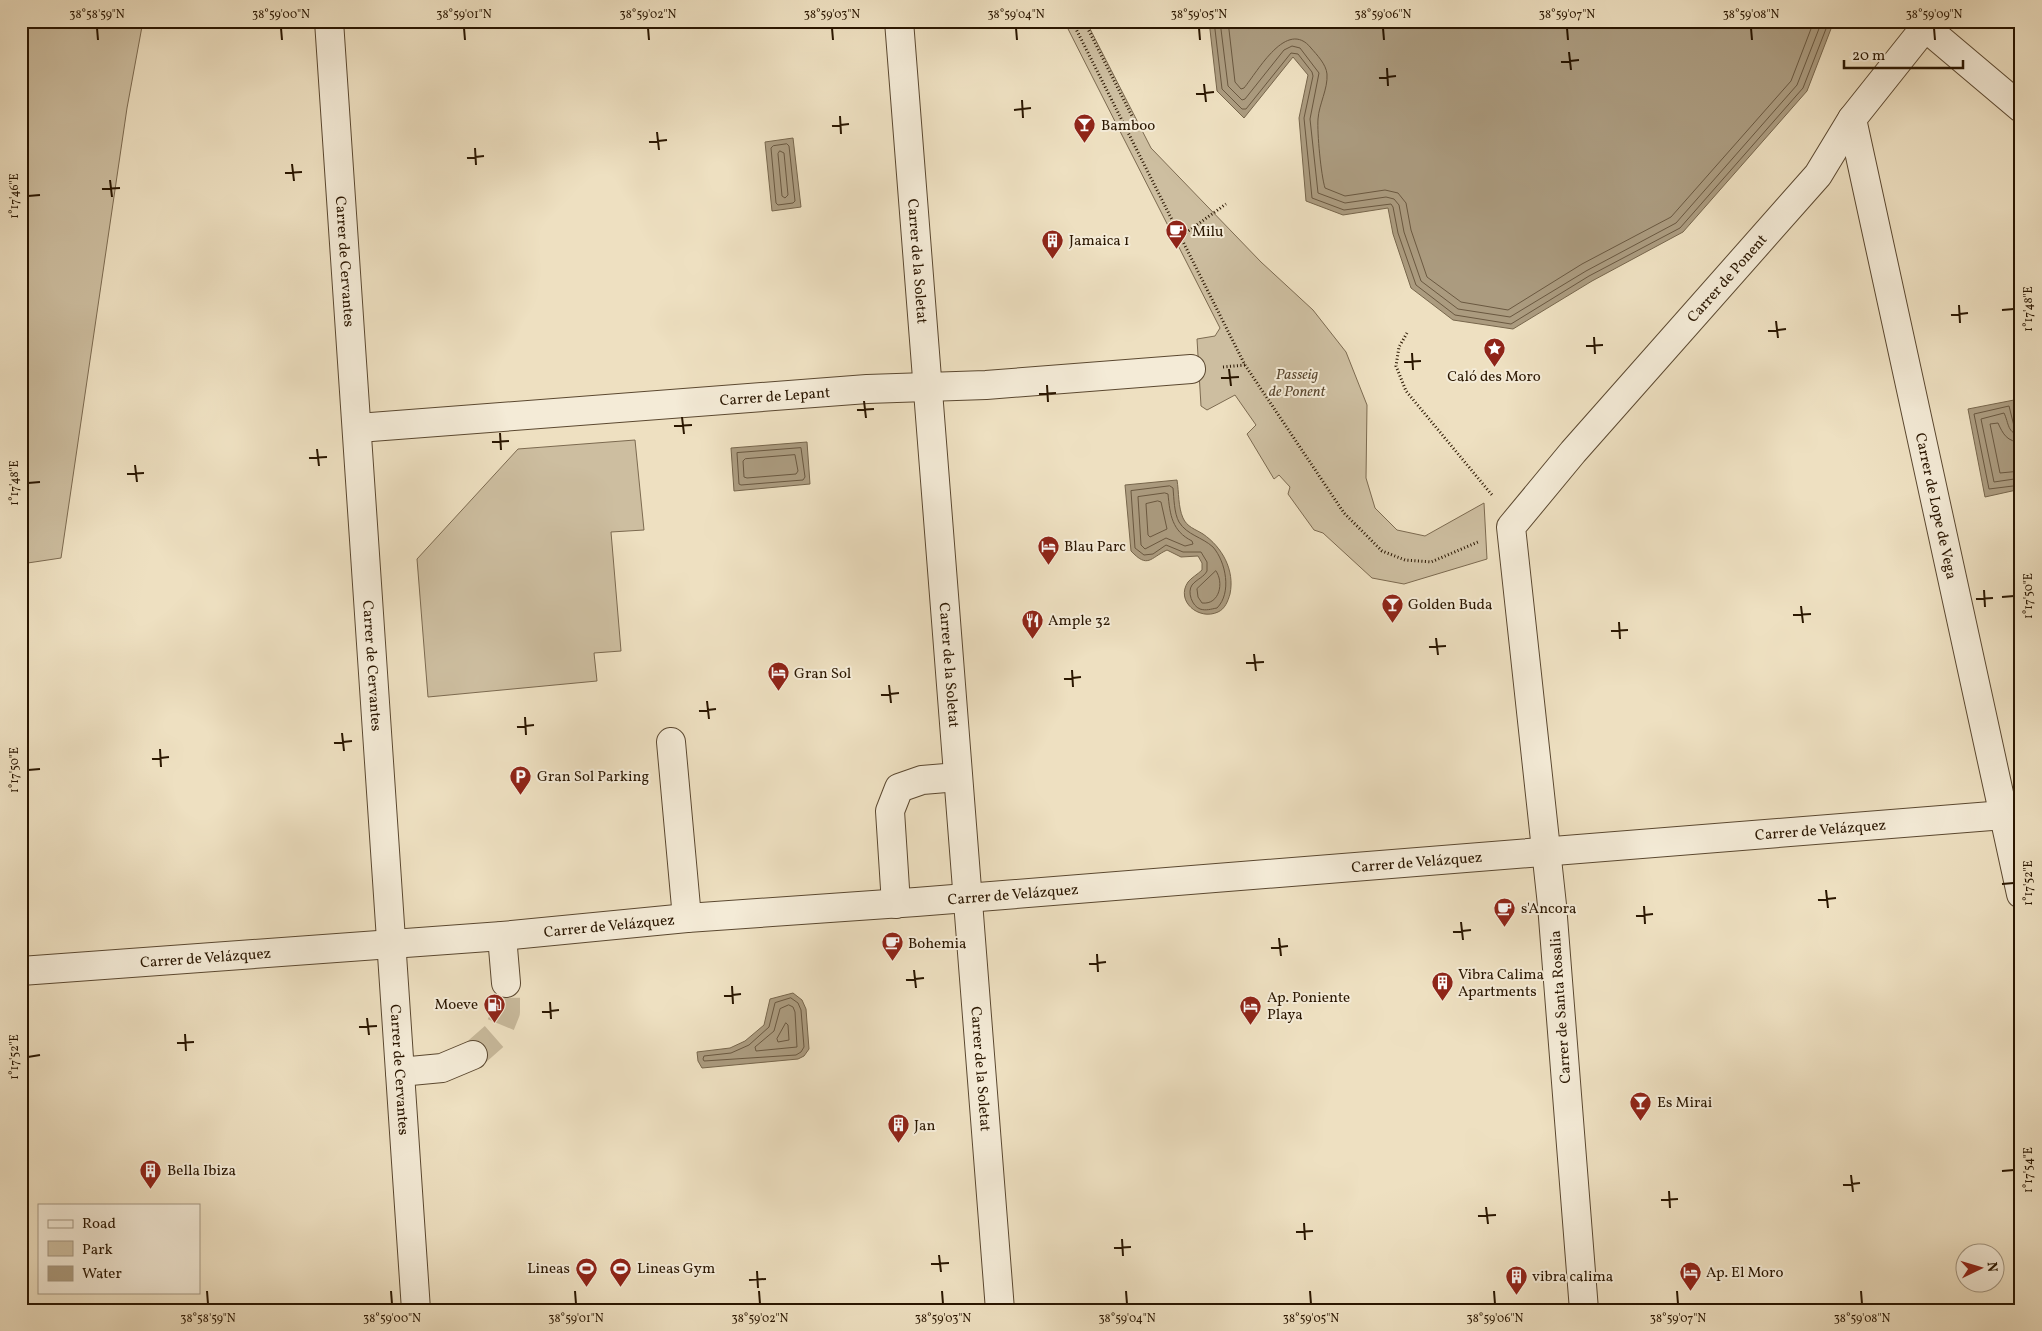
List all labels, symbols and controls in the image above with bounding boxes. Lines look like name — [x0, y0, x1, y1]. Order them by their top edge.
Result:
text: 38°58'59"N — [69, 7, 125, 23]
text: 38°59'00"N — [252, 7, 310, 23]
text: 38°59'01"N — [436, 7, 492, 23]
text: 38°59'02"N — [620, 7, 677, 23]
text: 38°59'03"N — [804, 7, 860, 23]
text: 38°59'04"N — [987, 7, 1045, 23]
text: 38°59'05"N — [1171, 7, 1227, 23]
text: 38°59'06"N — [1355, 7, 1412, 23]
text: 38°59'07"N — [1539, 7, 1595, 23]
text: 38°59'08"N — [1723, 7, 1779, 23]
text: 38°59'09"N — [1906, 7, 1962, 23]
scale bar — [1844, 38, 1963, 70]
text: 20 m — [1852, 46, 1885, 67]
bar icon: Bamboo — [1073, 113, 1097, 144]
place label: Bamboo — [1101, 116, 1155, 137]
text: 1°17'46"E — [7, 173, 23, 219]
street label: Carrer de Cervantes — [329, 195, 359, 328]
street label: Carrer de la Soletat — [901, 198, 932, 325]
cafe icon: Milu — [1164, 219, 1188, 250]
place label: Milu — [1192, 222, 1223, 243]
building icon: Jamaica 1 — [1041, 228, 1065, 259]
street label: Carrer de Ponent — [1683, 230, 1773, 328]
place label: Jamaica 1 — [1069, 231, 1130, 252]
text: 1°17'48"E — [2021, 286, 2037, 332]
place icon: Caló des Moro — [1482, 336, 1506, 367]
park label: Passeig de Ponent — [1269, 365, 1326, 403]
place label: Caló des Moro — [1447, 367, 1541, 388]
street label: Carrer de Lepant — [719, 383, 831, 412]
street label: Carrer de Lope de Vega — [1909, 431, 1961, 581]
text: 1°17'48"E — [7, 460, 23, 506]
hotel icon: Blau Parc — [1036, 534, 1060, 565]
place label: Blau Parc — [1064, 537, 1126, 558]
text: 1°17'50"E — [2021, 573, 2037, 619]
bar icon: Golden Buda — [1380, 592, 1404, 623]
place label: Golden Buda — [1408, 595, 1493, 616]
street label: Carrer de Cervantes — [356, 599, 386, 732]
street label: Carrer de la Soletat — [933, 602, 963, 728]
restaurant icon: Ample 32 — [1020, 608, 1044, 639]
place label: Ample 32 — [1048, 611, 1111, 632]
hotel icon: Gran Sol — [766, 661, 790, 692]
place label: Gran Sol — [794, 664, 851, 685]
text: 1°17'50"E — [7, 747, 23, 793]
parking icon: Gran Sol Parking — [509, 764, 533, 795]
place label: Gran Sol Parking — [537, 767, 649, 788]
street label: Carrer de Velázquez — [1754, 815, 1887, 847]
street label: Carrer de Velázquez — [1351, 848, 1483, 879]
text: 1°17'52"E — [2021, 860, 2037, 906]
street label: Carrer de Velázquez — [947, 880, 1079, 911]
cafe icon: s'Ancora — [1493, 896, 1517, 927]
place label: s'Ancora — [1521, 899, 1577, 920]
street label: Carrer de Velázquez — [543, 910, 676, 944]
street label: Carrer de Santa Rosalia — [1546, 930, 1577, 1084]
cafe icon: Bohemia — [880, 931, 904, 962]
place label: Bohemia — [908, 934, 967, 955]
street label: Carrer de Velázquez — [139, 944, 272, 974]
place label: Vibra Calima Apartments — [1458, 965, 1544, 1003]
building icon: Vibra Calima Apartments — [1430, 971, 1454, 1002]
place label: Ap. Poniente Playa — [1267, 988, 1350, 1026]
fuel station icon: Moeve — [482, 992, 506, 1023]
hotel icon: Ap. Poniente Playa — [1239, 994, 1263, 1025]
place label: Moeve — [435, 995, 478, 1016]
street label: Carrer de Cervantes — [383, 1004, 413, 1136]
street label: Carrer de la Soletat — [964, 1006, 995, 1132]
text: 1°17'52"E — [7, 1034, 23, 1080]
bar icon: Es Mirai — [1629, 1090, 1653, 1121]
place label: Es Mirai — [1657, 1093, 1712, 1114]
building icon: Jan — [886, 1113, 910, 1144]
place label: Jan — [914, 1116, 935, 1137]
text: 1°17'54"E — [2021, 1147, 2037, 1193]
building icon: Bella Ibiza — [139, 1158, 163, 1189]
place label: Bella Ibiza — [167, 1161, 236, 1182]
legend — [38, 1204, 200, 1294]
text: Road — [82, 1214, 116, 1235]
text: Park — [82, 1240, 113, 1261]
north arrow — [1954, 1244, 2004, 1294]
sports icon: Lineas — [574, 1256, 598, 1287]
sports icon: Lineas Gym — [609, 1256, 633, 1287]
place label: Lineas — [527, 1259, 570, 1280]
place label: Lineas Gym — [637, 1259, 715, 1280]
hotel icon: Ap. El Moro — [1678, 1260, 1702, 1291]
text: N — [1982, 1261, 2001, 1273]
place label: Ap. El Moro — [1706, 1263, 1783, 1284]
text: Water — [82, 1264, 122, 1285]
building icon: vibra calima — [1504, 1264, 1528, 1295]
place label: vibra calima — [1532, 1267, 1613, 1288]
text: 38°58'59"N — [180, 1311, 236, 1327]
text: 38°59'00"N — [363, 1311, 421, 1327]
text: 38°59'01"N — [548, 1311, 604, 1327]
text: 38°59'02"N — [732, 1311, 789, 1327]
text: 38°59'03"N — [915, 1311, 971, 1327]
text: 38°59'04"N — [1098, 1311, 1156, 1327]
text: 38°59'05"N — [1283, 1311, 1339, 1327]
text: 38°59'06"N — [1467, 1311, 1524, 1327]
text: 38°59'07"N — [1650, 1311, 1706, 1327]
text: 38°59'08"N — [1834, 1311, 1890, 1327]

